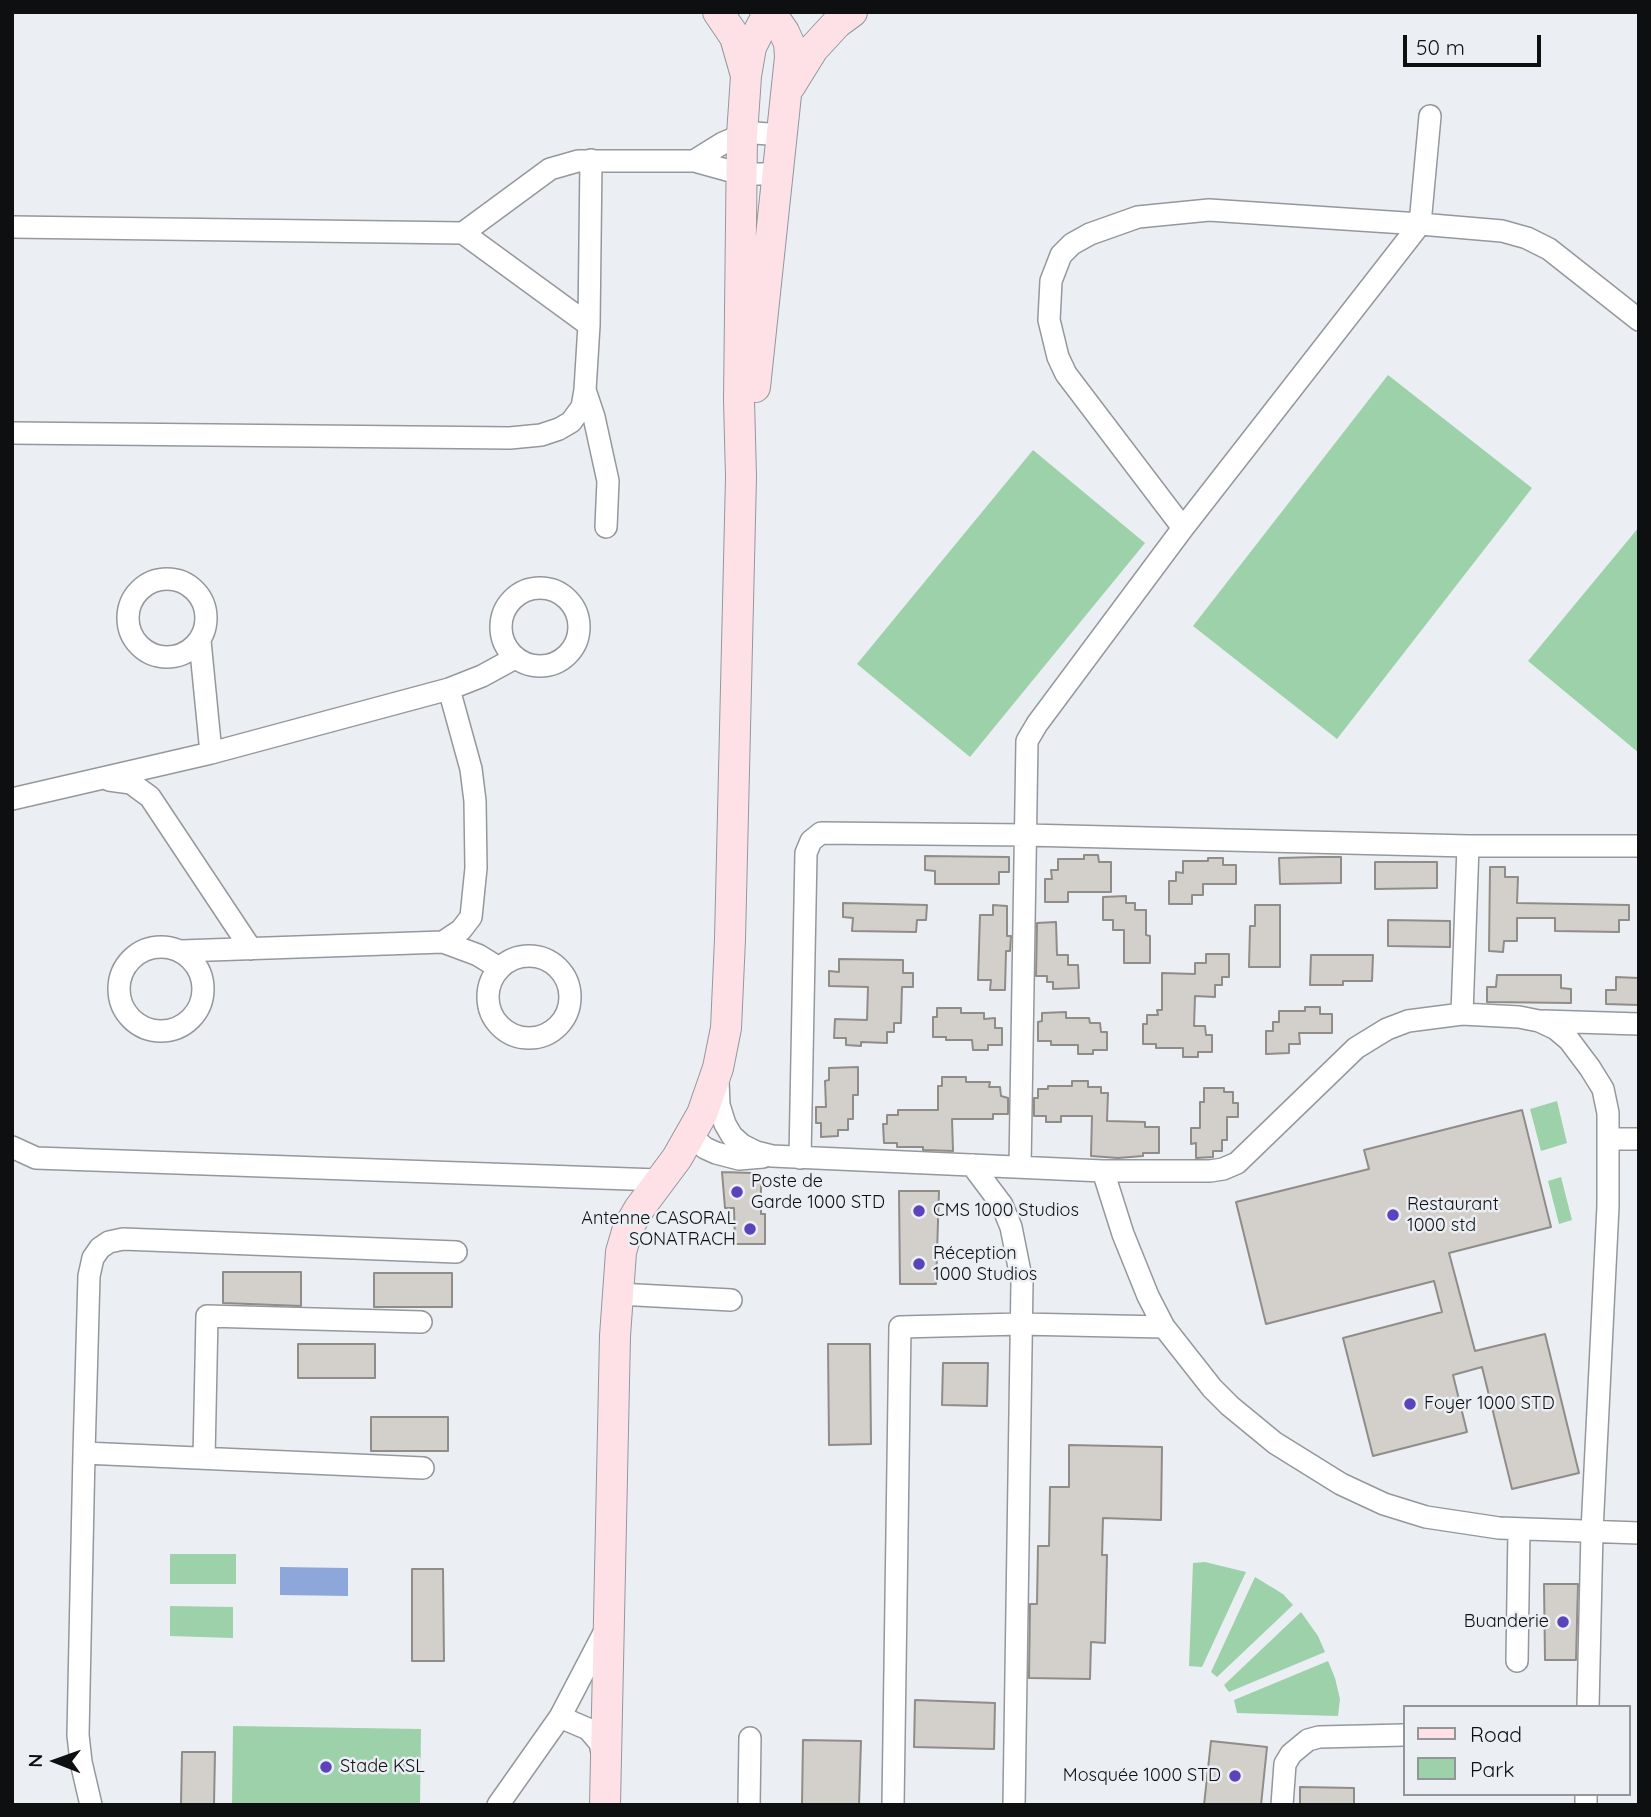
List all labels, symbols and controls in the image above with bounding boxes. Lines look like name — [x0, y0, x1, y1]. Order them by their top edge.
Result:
scale bar — [1406, 21, 1544, 65]
text: 50 m — [1416, 34, 1465, 60]
place label: Poste de Garde 1000 STD — [751, 1171, 885, 1214]
marker: Poste de Garde 1000 STD — [729, 1184, 745, 1200]
place label: Restaurant 1000 std — [1407, 1194, 1499, 1236]
place label: CMS 1000 Studios — [933, 1200, 1079, 1222]
marker: CMS 1000 Studios — [911, 1203, 927, 1219]
marker: Restaurant 1000 std — [1385, 1207, 1401, 1223]
place label: Antenne CASORAL SONATRACH — [581, 1208, 736, 1250]
marker: Antenne CASORAL SONATRACH — [742, 1221, 758, 1237]
place label: Réception 1000 Studios — [933, 1243, 1037, 1286]
marker: Réception 1000 Studios — [911, 1256, 927, 1272]
place label: Foyer 1000 STD — [1424, 1393, 1555, 1415]
marker: Foyer 1000 STD — [1402, 1396, 1418, 1412]
place label: Buanderie — [1464, 1611, 1549, 1633]
marker: Buanderie — [1555, 1614, 1571, 1630]
legend — [1402, 1705, 1630, 1796]
text: Road — [1470, 1721, 1522, 1747]
north arrow — [21, 1726, 91, 1796]
text: N — [23, 1753, 47, 1768]
place label: Stade KSL — [340, 1756, 425, 1778]
text: Park — [1470, 1756, 1514, 1782]
marker: Stade KSL — [318, 1759, 334, 1775]
place label: Mosquée 1000 STD — [1063, 1765, 1221, 1787]
marker: Mosquée 1000 STD — [1227, 1768, 1243, 1784]

